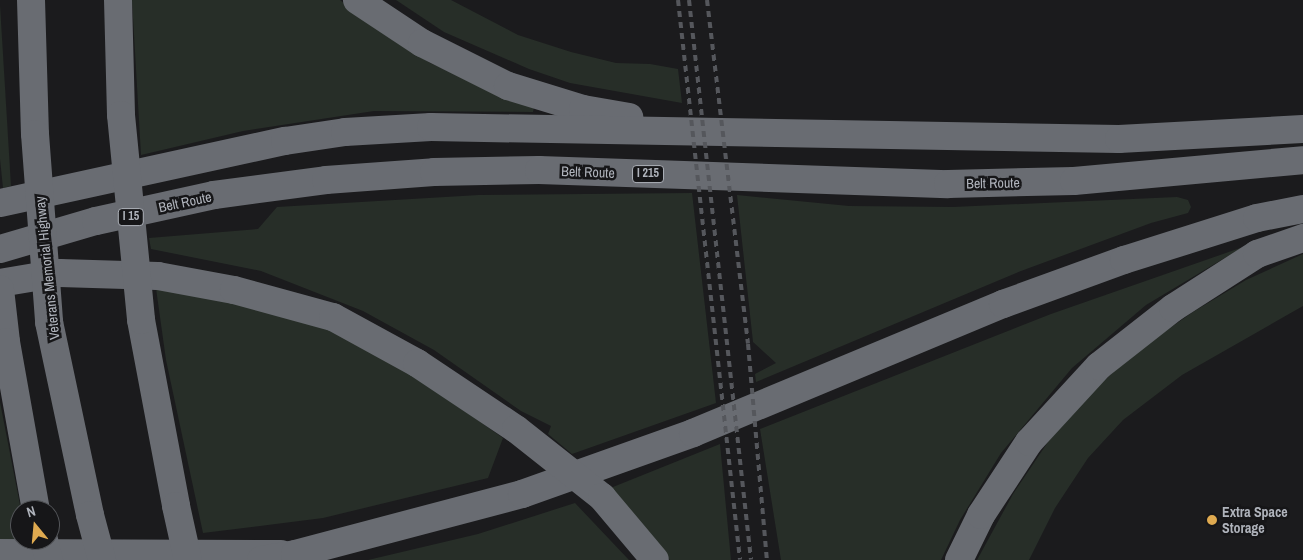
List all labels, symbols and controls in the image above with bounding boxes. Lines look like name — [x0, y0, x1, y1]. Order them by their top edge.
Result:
street label: Belt Route — [561, 163, 615, 181]
road number: I 215 — [632, 164, 664, 183]
street label: Belt Route — [966, 174, 1020, 192]
street label: Belt Route — [157, 188, 213, 216]
street label: Veterans Memorial Highway — [31, 195, 63, 341]
road number: I 15 — [117, 208, 145, 226]
north arrow — [10, 500, 60, 550]
text: N — [24, 502, 37, 521]
place label: Extra Space Storage — [1222, 504, 1288, 536]
marker: Extra Space Storage — [1206, 514, 1218, 526]

